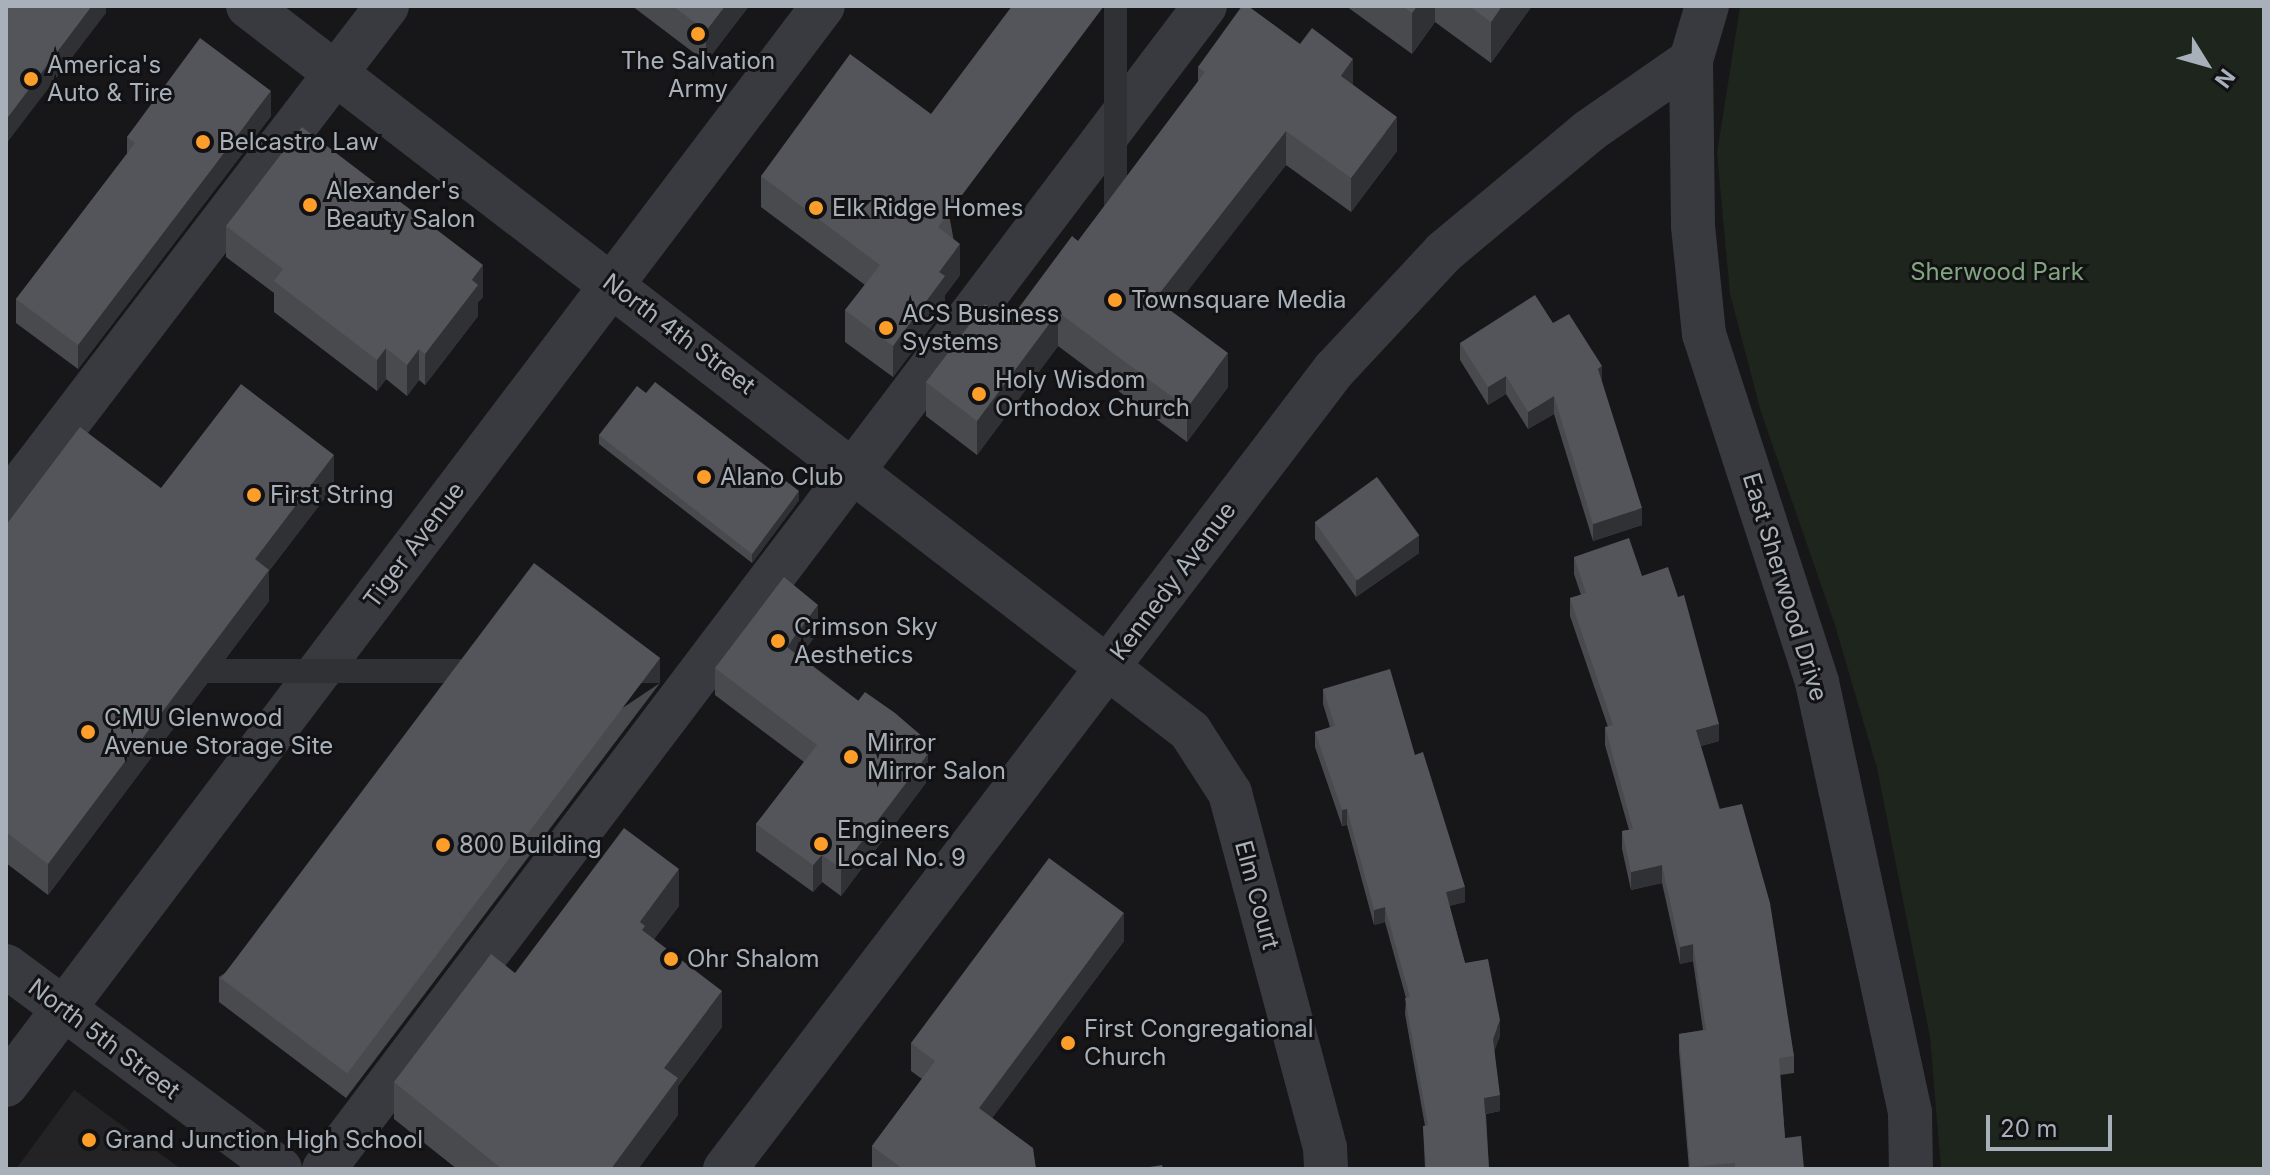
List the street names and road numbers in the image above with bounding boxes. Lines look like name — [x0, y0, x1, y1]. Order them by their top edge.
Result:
street label: North 4th Street — [597, 268, 761, 400]
street label: East Sherwood Drive — [1737, 469, 1833, 705]
street label: Tiger Avenue — [357, 476, 471, 614]
street label: Kennedy Avenue — [1104, 496, 1242, 666]
street label: Elm Court — [1229, 837, 1285, 953]
street label: North 5th Street — [23, 973, 185, 1105]

